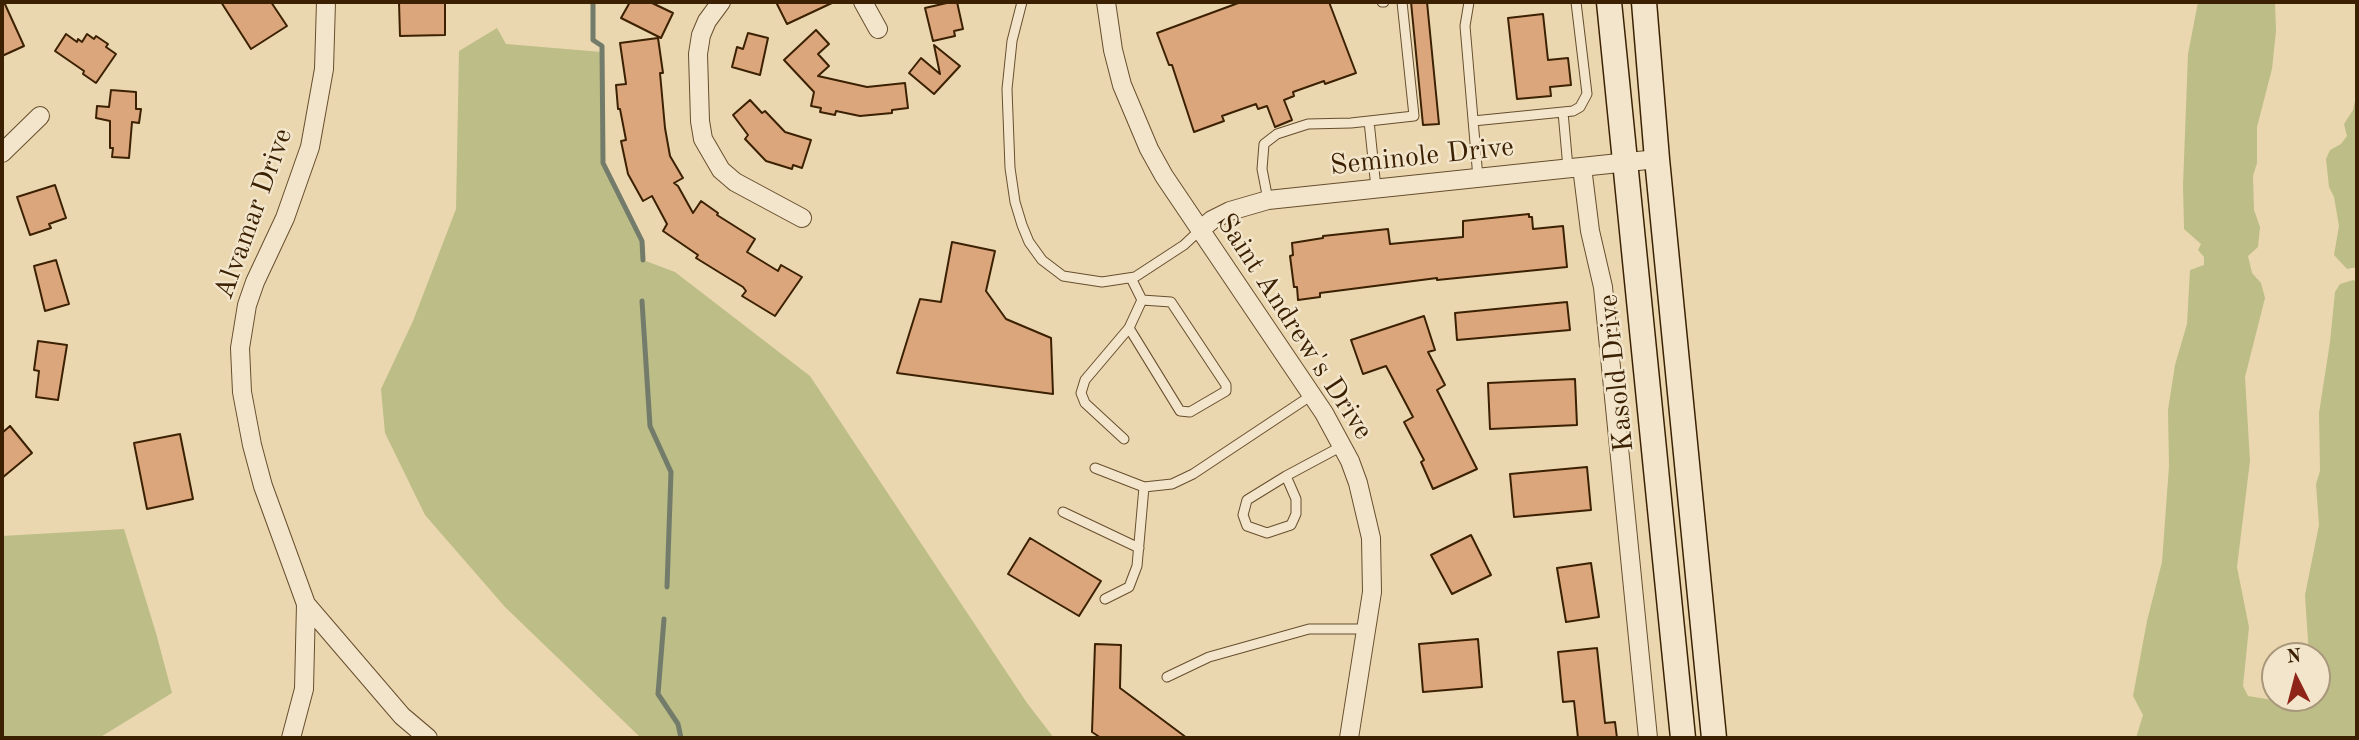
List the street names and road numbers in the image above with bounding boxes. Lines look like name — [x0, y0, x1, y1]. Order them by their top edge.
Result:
street label: Alvamar Drive — [208, 124, 300, 304]
street label: Seminole Drive — [1328, 131, 1516, 183]
street label: Saint Andrew's Drive — [1208, 208, 1380, 446]
street label: Kasold Drive — [1592, 293, 1642, 453]

